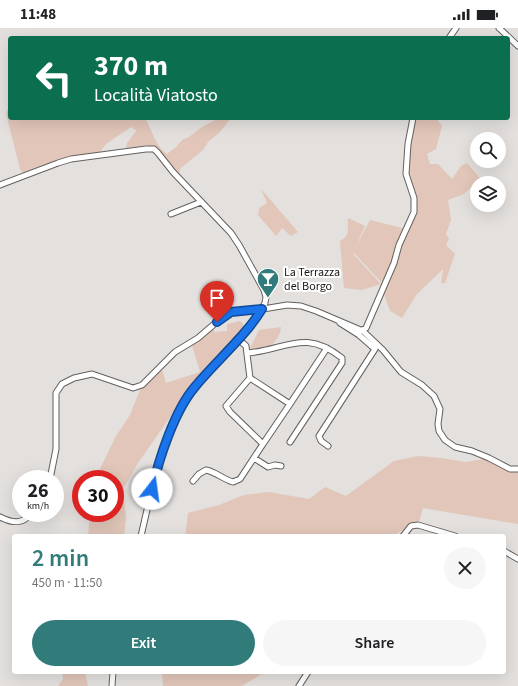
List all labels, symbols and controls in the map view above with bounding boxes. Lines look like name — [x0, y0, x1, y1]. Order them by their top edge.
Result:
text: 11:48 — [20, 4, 56, 25]
text: 370 m — [94, 46, 168, 86]
icon: left — [28, 52, 80, 104]
text: Località Viatosto — [94, 83, 218, 108]
map controls — [470, 132, 506, 212]
button: search — [470, 132, 506, 168]
button: layers — [470, 176, 506, 212]
place label: La Terrazza del Borgo — [284, 264, 340, 295]
bar icon: La Terrazza del Borgo — [255, 266, 281, 299]
pin — [200, 281, 234, 322]
icon: arrive — [206, 287, 228, 309]
position arrow — [131, 468, 173, 510]
speed limit sign: 30 — [72, 470, 124, 522]
text: 26 — [27, 477, 49, 505]
text: km/h — [27, 499, 49, 513]
text: 2 min — [32, 541, 89, 576]
button: close — [444, 547, 486, 589]
text: 450 m · 11:50 — [32, 574, 102, 592]
button: Exit — [32, 620, 255, 666]
button: Share — [263, 620, 486, 666]

